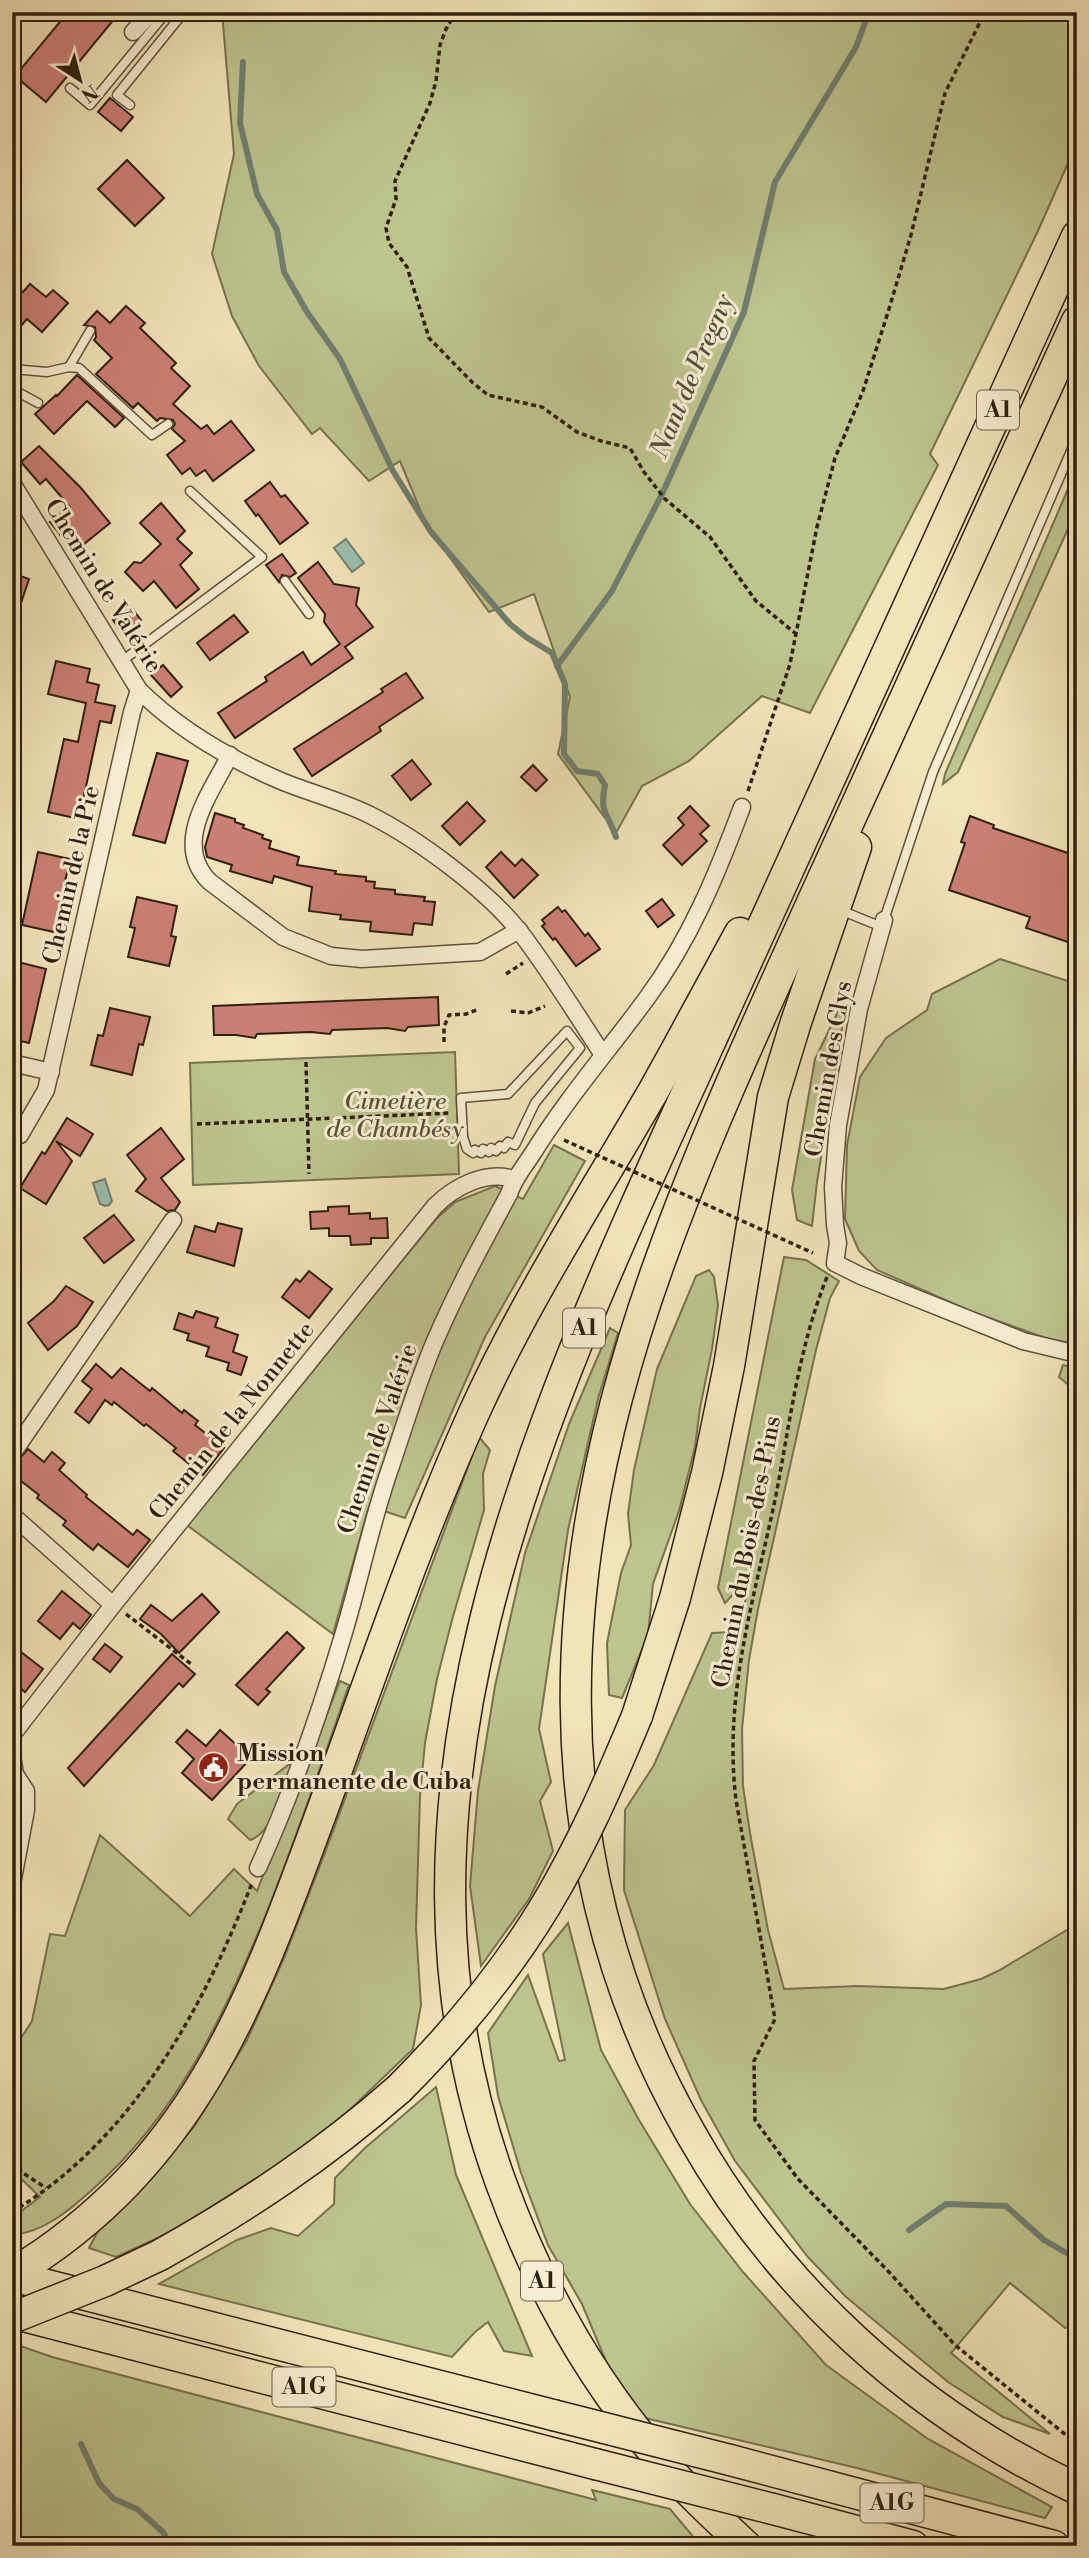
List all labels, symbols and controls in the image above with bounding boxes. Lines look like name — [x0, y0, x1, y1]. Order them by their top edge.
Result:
north arrow — [46, 46, 116, 116]
text: N — [76, 79, 103, 107]
water label: Nant de Pregny — [643, 289, 741, 464]
road number: A1 — [977, 390, 1019, 430]
street label: Chemin de Valérie — [38, 494, 168, 678]
street label: Chemin de la Pie — [37, 783, 107, 967]
street label: Chemin des Clys — [799, 979, 859, 1159]
park label: Cimetière de Chambésy — [326, 1087, 464, 1145]
road number: A1 — [563, 1308, 605, 1348]
street label: Chemin de la Nonnette — [143, 1316, 321, 1526]
street label: Chemin de Valérie — [331, 1340, 425, 1538]
street label: Chemin du Bois-des-Pins — [706, 1413, 788, 1691]
place label: Mission permanente de Cuba — [237, 1739, 473, 1797]
public building icon: Mission permanente de Cuba — [197, 1751, 231, 1785]
road number: A1 — [521, 2262, 563, 2300]
road number: A1G — [272, 2368, 336, 2406]
road number: A1G — [860, 2484, 924, 2522]

